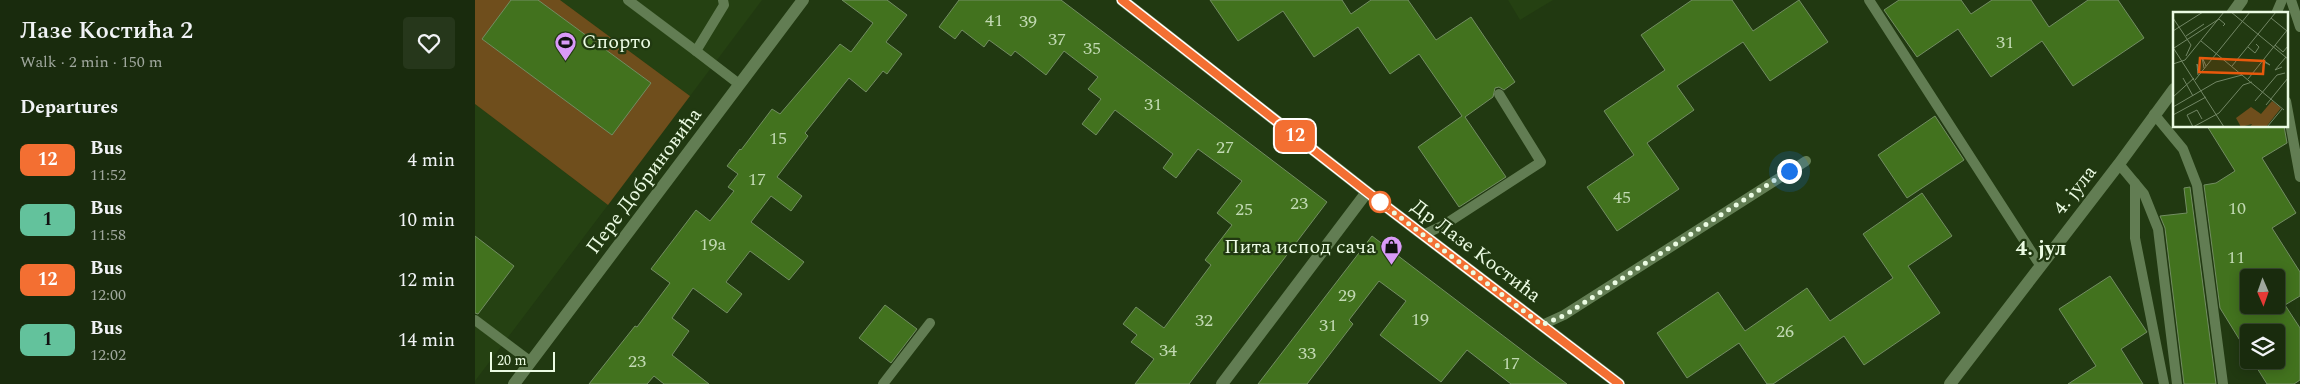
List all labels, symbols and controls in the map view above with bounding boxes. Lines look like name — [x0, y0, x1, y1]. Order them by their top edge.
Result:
house number: 41 — [985, 7, 1003, 34]
house number: 39 — [1019, 8, 1037, 35]
inset map — [2173, 12, 2287, 128]
text: Лазе Костића 2 — [20, 13, 193, 49]
button: heart — [403, 17, 455, 69]
house number: 37 — [1048, 26, 1066, 53]
place label: Спорто — [582, 27, 651, 57]
house number: 31 — [1996, 29, 2014, 56]
sports icon: Спорто — [554, 30, 578, 61]
house number: 35 — [1083, 35, 1101, 62]
text: Walk · 2 min · 150 m — [20, 50, 163, 74]
house number: 31 — [1144, 91, 1162, 118]
text: Departures — [20, 93, 118, 122]
street label: Пере Добриновића — [579, 101, 709, 261]
line badge: 12 — [1273, 120, 1317, 152]
text: 12 — [1285, 122, 1305, 149]
house number: 15 — [769, 125, 787, 152]
text: Bus — [90, 134, 123, 163]
house number: 27 — [1216, 134, 1234, 161]
text: 12 — [37, 146, 58, 173]
text: 4 min — [407, 146, 455, 175]
street label: 4. јула — [2046, 158, 2104, 221]
your location — [1777, 159, 1802, 184]
text: 11:52 — [90, 163, 126, 187]
house number: 17 — [748, 166, 766, 193]
house number: 45 — [1613, 184, 1631, 211]
house number: 23 — [1290, 190, 1308, 217]
unlabelled marker — [1369, 191, 1391, 213]
street label: Др Лазе Костића — [1405, 192, 1548, 310]
text: Bus — [90, 194, 123, 223]
house number: 10 — [2228, 195, 2246, 222]
house number: 25 — [1235, 196, 1253, 223]
text: 1 — [42, 206, 53, 233]
text: 10 min — [398, 206, 455, 235]
text: 11:58 — [90, 223, 126, 247]
house number: 19a — [700, 231, 727, 258]
place label: Пита испод сача — [1224, 232, 1376, 262]
district label: 4. јул — [2015, 233, 2067, 265]
shop icon: Пита испод сача — [1380, 235, 1404, 266]
house number: 11 — [2227, 244, 2245, 271]
text: Bus — [90, 254, 123, 283]
text: 12 — [37, 266, 58, 293]
text: 12 min — [398, 266, 455, 295]
north arrow — [2240, 269, 2285, 314]
map controls — [2240, 269, 2285, 369]
house number: 29 — [1338, 282, 1356, 309]
text: 12:00 — [90, 283, 126, 307]
house number: 19 — [1411, 306, 1429, 333]
house number: 32 — [1195, 307, 1213, 334]
house number: 31 — [1319, 312, 1337, 339]
text: Bus — [90, 314, 123, 343]
house number: 26 — [1776, 318, 1794, 345]
button: layers — [2240, 324, 2285, 369]
text: 1 — [42, 326, 53, 353]
text: 14 min — [398, 326, 455, 355]
house number: 34 — [1159, 337, 1177, 364]
house number: 33 — [1298, 340, 1316, 367]
text: 12:02 — [90, 343, 126, 367]
house number: 23 — [628, 348, 646, 375]
scale bar — [490, 349, 555, 372]
text: 20 m — [497, 350, 527, 371]
house number: 17 — [1502, 350, 1520, 377]

